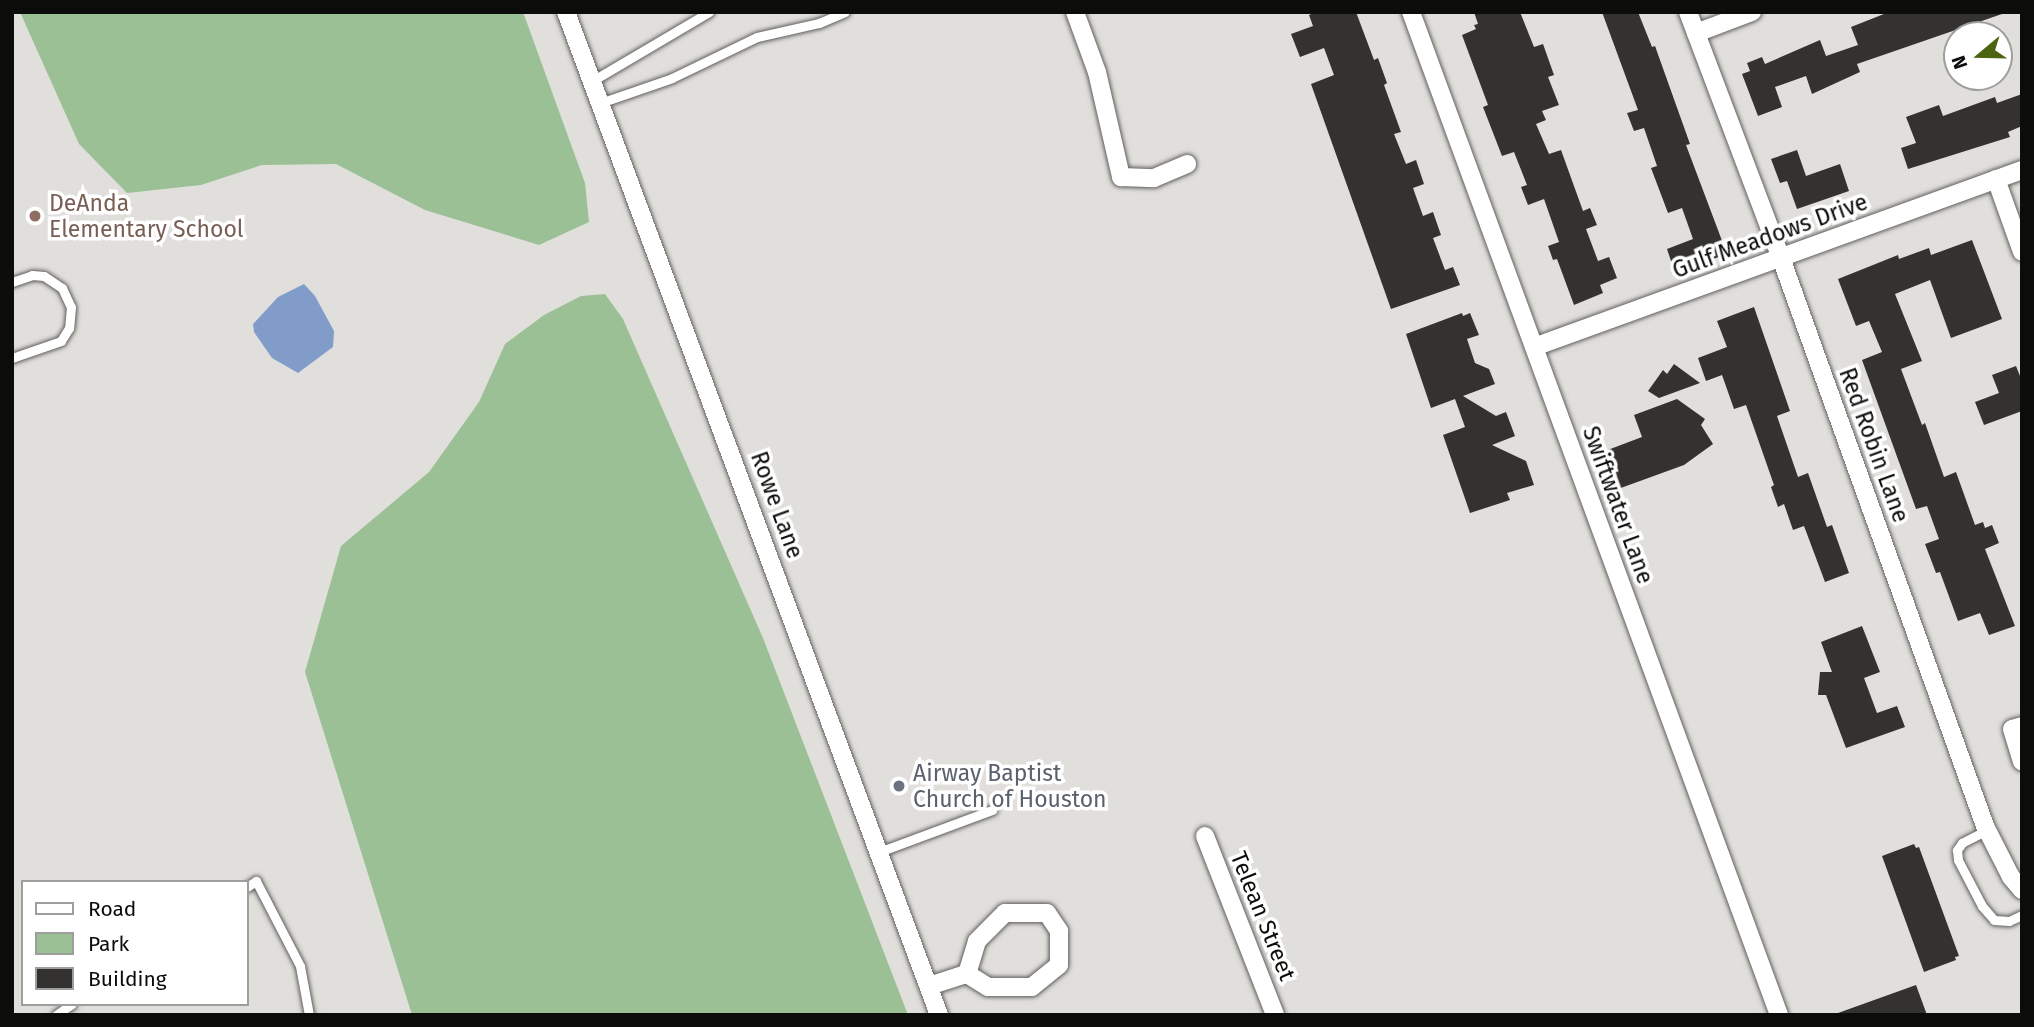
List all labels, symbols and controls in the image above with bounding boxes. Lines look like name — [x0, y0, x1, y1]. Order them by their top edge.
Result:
north arrow — [1943, 21, 2013, 91]
text: N — [1947, 53, 1972, 72]
street label: Gulf Meadows Drive — [1669, 188, 1871, 284]
place label: DeAnda Elementary School — [49, 189, 244, 243]
marker: DeAnda Elementary School — [27, 208, 43, 224]
street label: Red Robin Lane — [1833, 364, 1915, 526]
street label: Swiftwater Lane — [1577, 423, 1659, 587]
street label: Rowe Lane — [745, 448, 809, 562]
place label: Airway Baptist Church of Houston — [913, 759, 1107, 813]
marker: Airway Baptist Church of Houston — [891, 778, 907, 794]
street label: Telean Street — [1225, 848, 1301, 984]
legend — [21, 880, 248, 1006]
text: Road — [88, 896, 136, 922]
text: Park — [88, 931, 129, 957]
text: Building — [88, 966, 167, 992]

